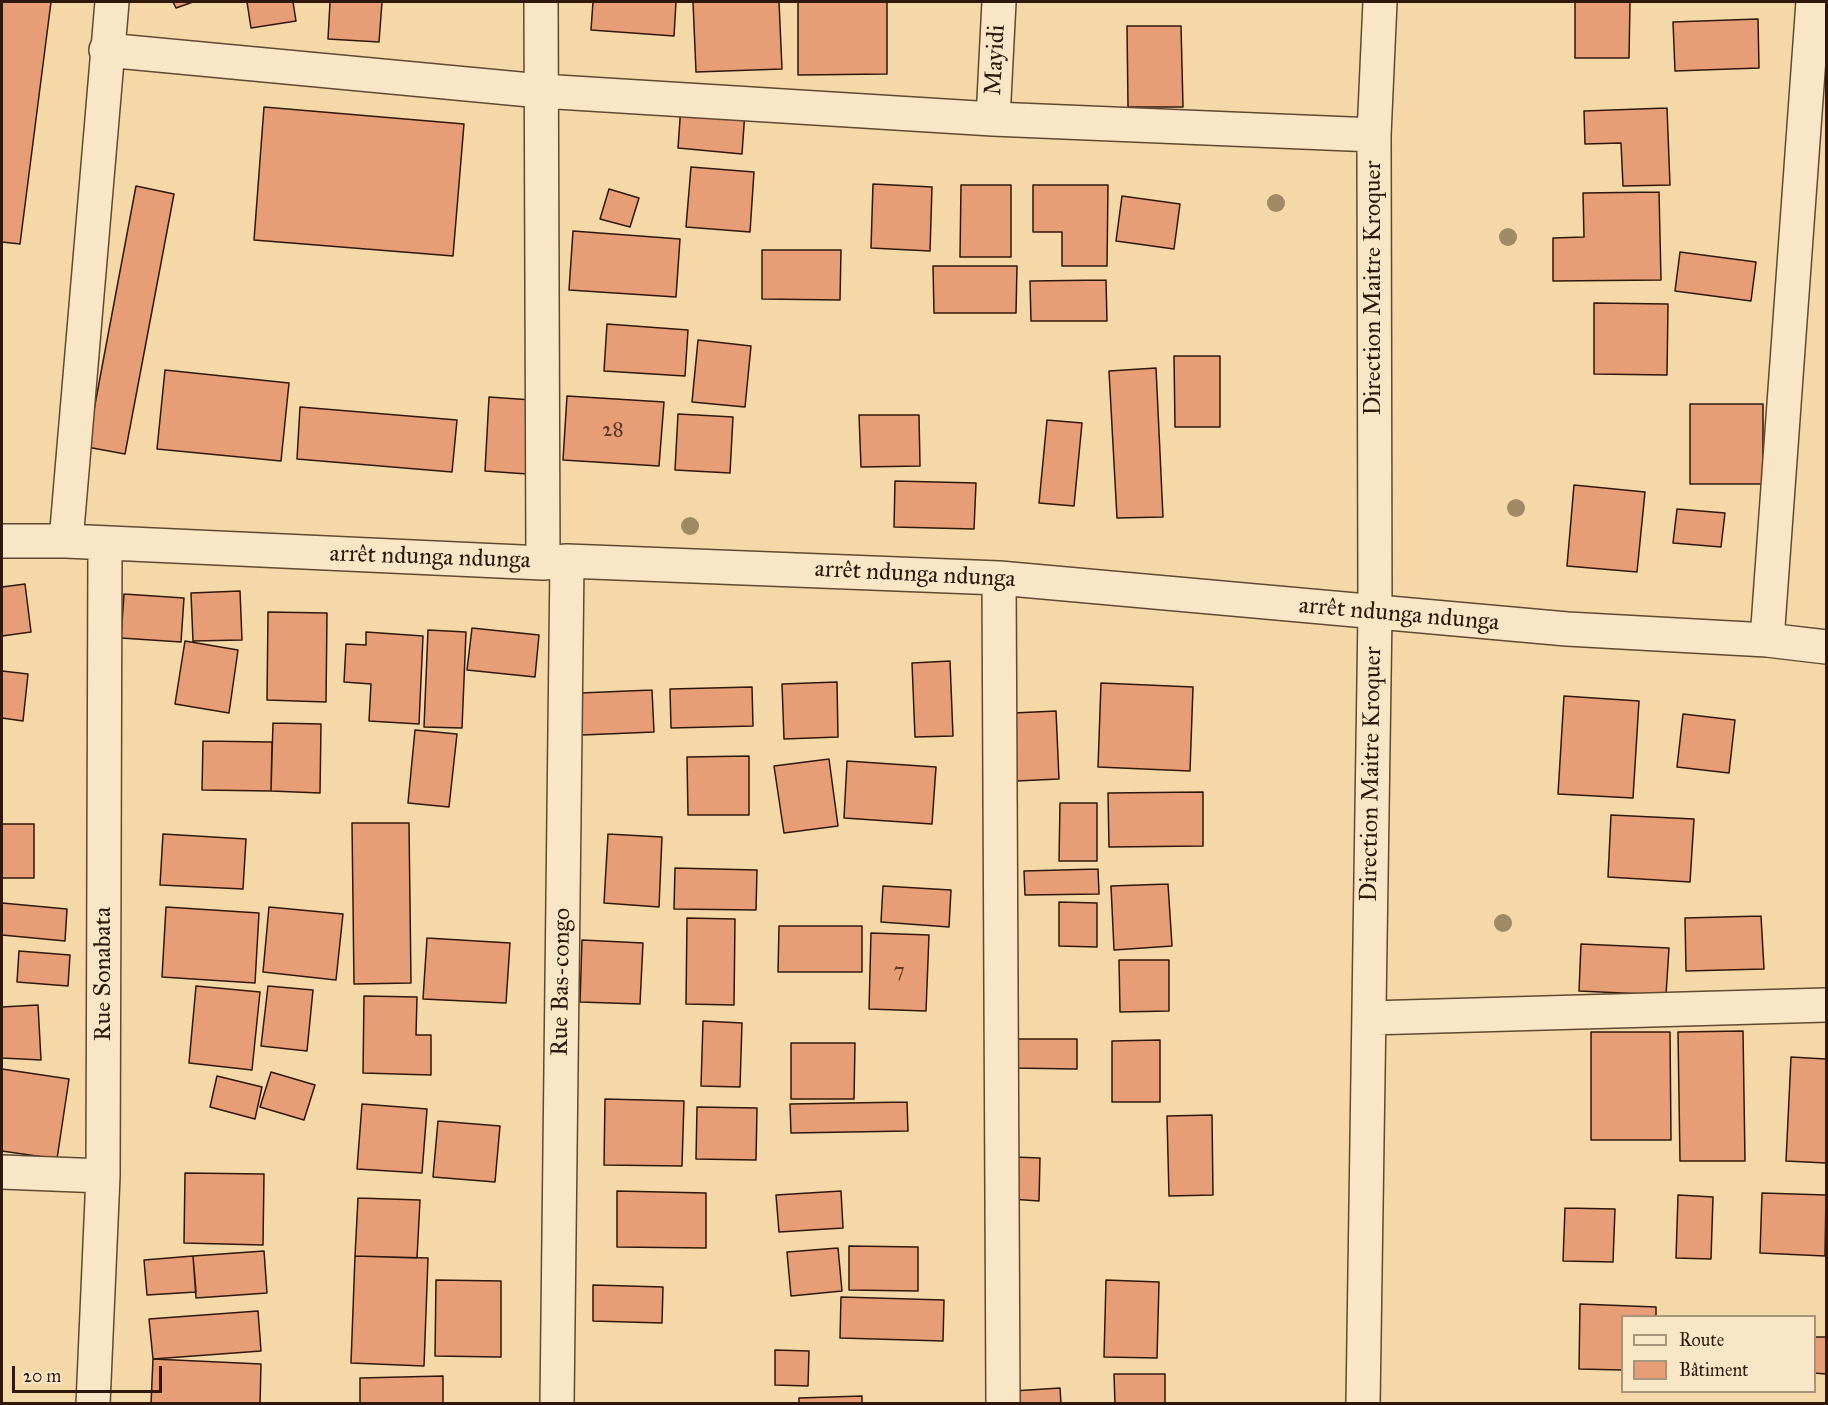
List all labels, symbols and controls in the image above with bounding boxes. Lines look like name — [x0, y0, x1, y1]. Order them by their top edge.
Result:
street label: Mayidi — [980, 24, 1012, 96]
street label: Direction Maitre Kroquer — [1360, 160, 1388, 416]
house number: 28 — [602, 418, 624, 444]
street label: arrêt ndunga ndunga — [329, 540, 531, 576]
street label: arrêt ndunga ndunga — [814, 555, 1016, 595]
street label: arrêt ndunga ndunga — [1298, 592, 1500, 638]
street label: Direction Maitre Kroquer — [1355, 646, 1389, 902]
street label: Rue Sonabata — [90, 907, 118, 1041]
street label: Rue Bas-congo — [546, 908, 578, 1056]
house number: 7 — [893, 959, 905, 985]
legend — [1621, 1315, 1816, 1393]
text: Route — [1679, 1329, 1724, 1351]
scale bar — [15, 1354, 165, 1392]
text: Bâtiment — [1679, 1359, 1748, 1381]
text: 20 m — [23, 1365, 61, 1387]

